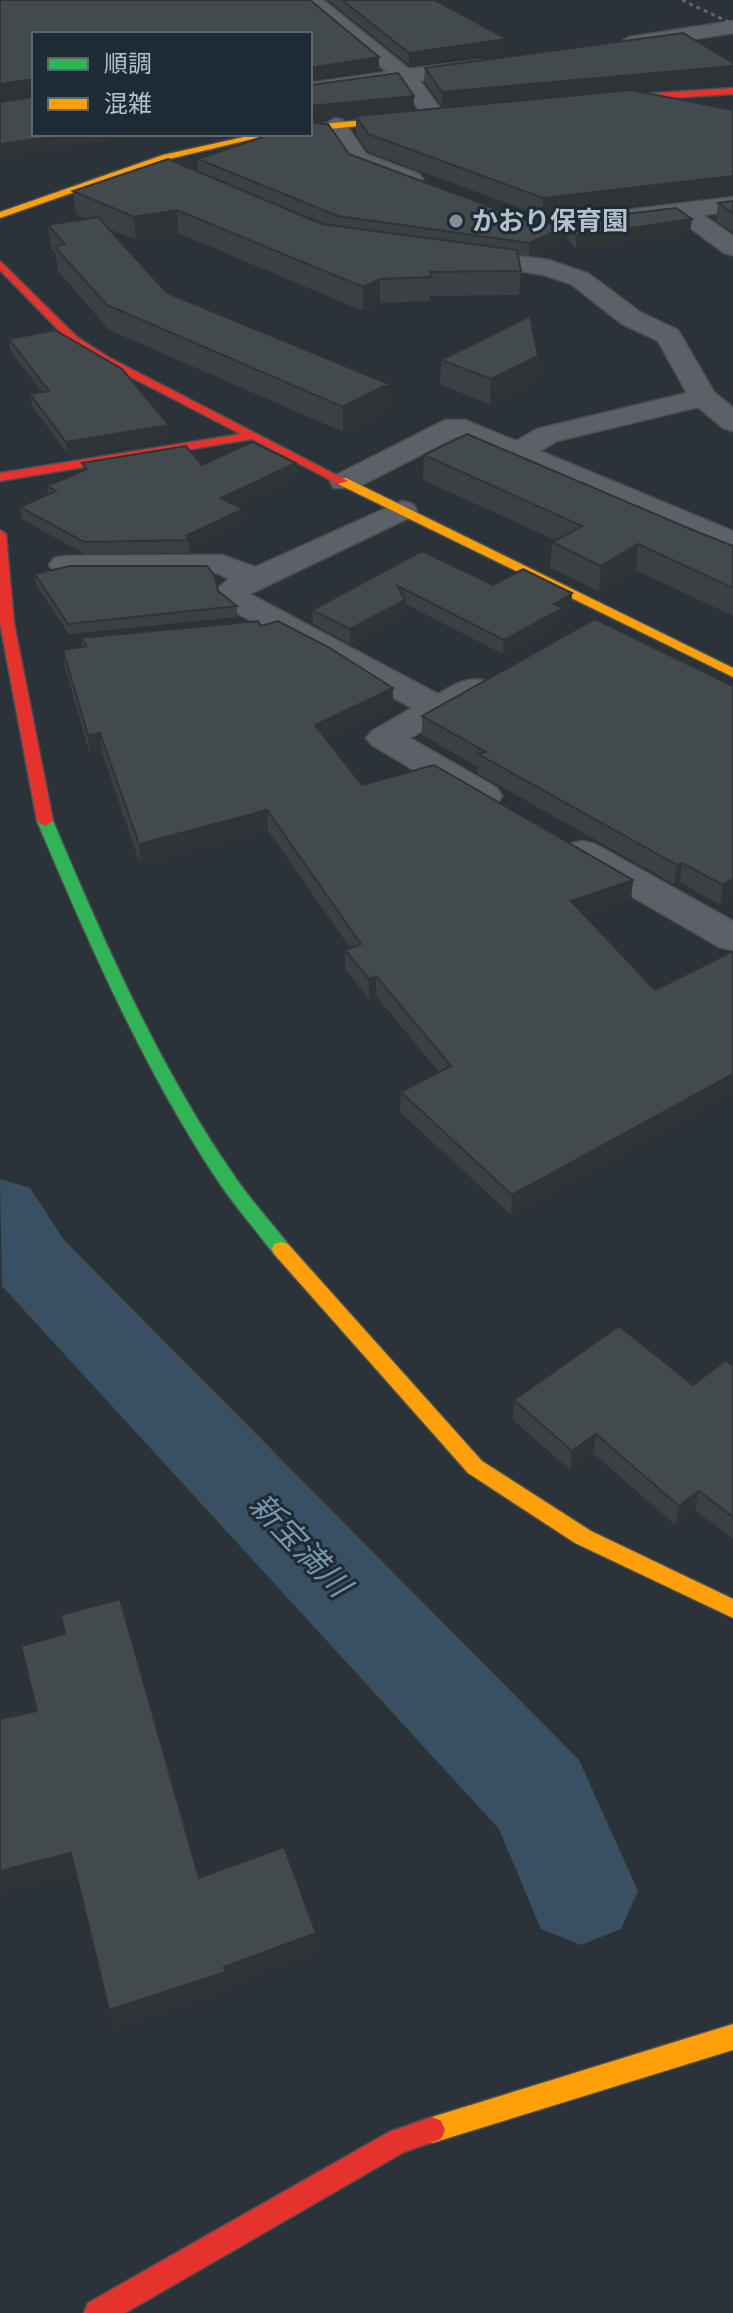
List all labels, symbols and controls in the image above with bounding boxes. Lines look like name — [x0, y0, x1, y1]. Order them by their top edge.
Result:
legend — [32, 32, 312, 136]
text: 順調 — [104, 52, 152, 77]
text: 混雑 — [104, 91, 152, 117]
place label: かおり保育園 — [472, 207, 628, 235]
marker: かおり保育園 — [447, 212, 465, 230]
water label: 新宝満川 — [243, 1488, 358, 1605]

